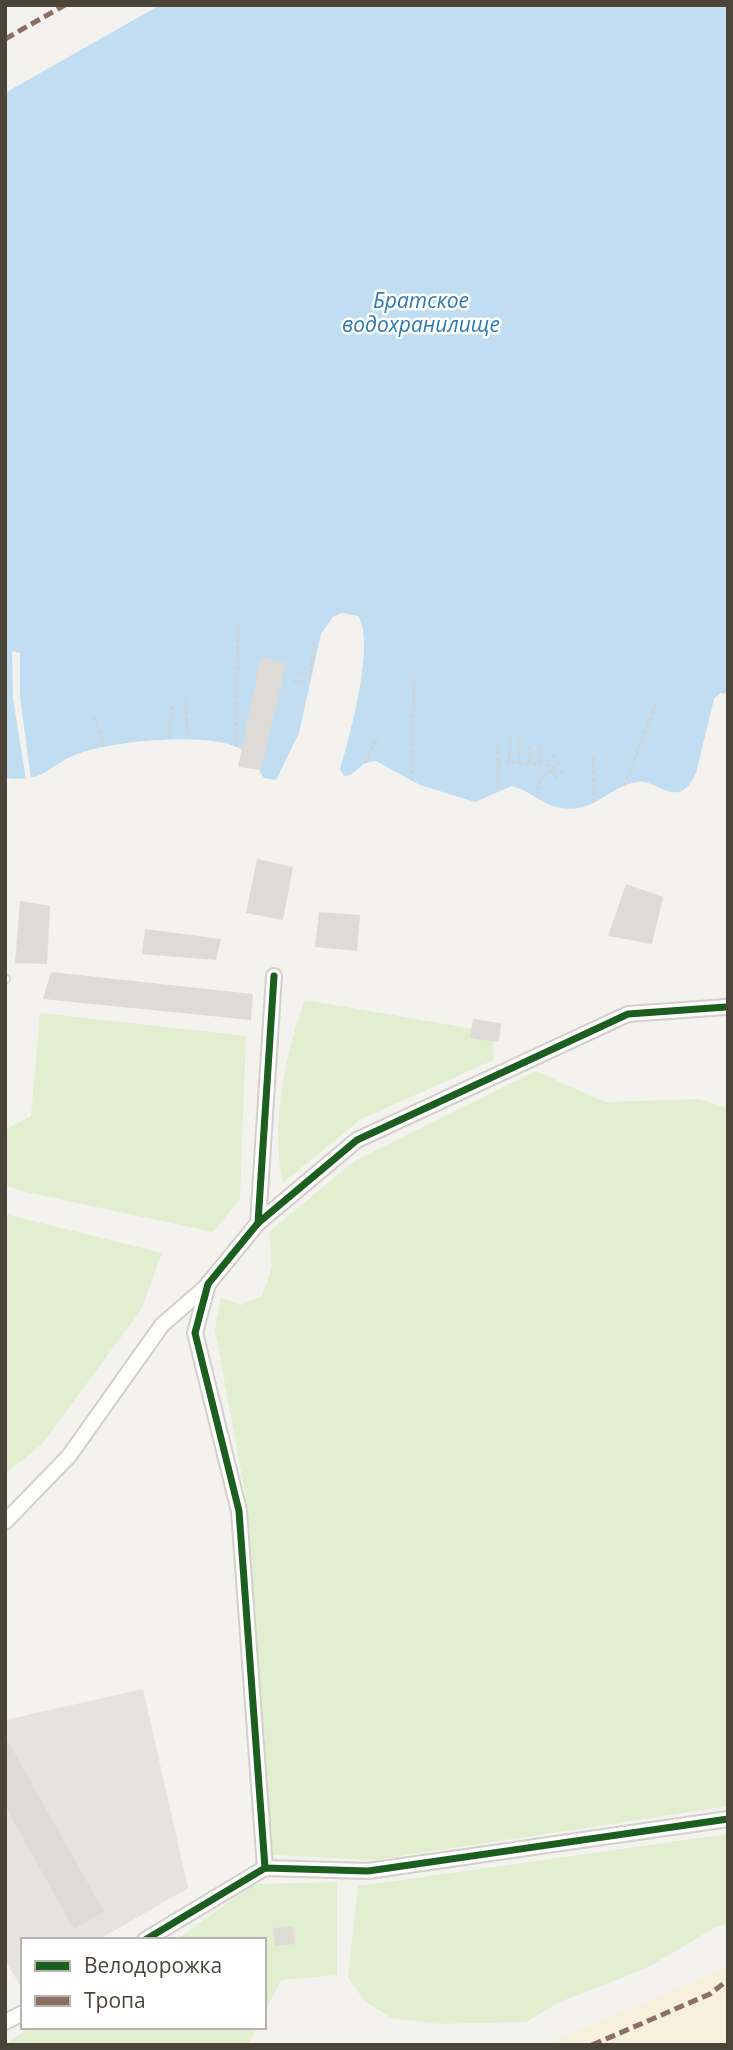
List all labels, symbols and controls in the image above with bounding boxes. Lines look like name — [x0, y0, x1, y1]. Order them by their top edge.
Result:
water label: Братское водохранилище — [342, 286, 500, 338]
legend — [21, 1938, 266, 2029]
text: Велодорожка — [84, 1951, 222, 1979]
text: Тропа — [84, 1986, 146, 2014]

